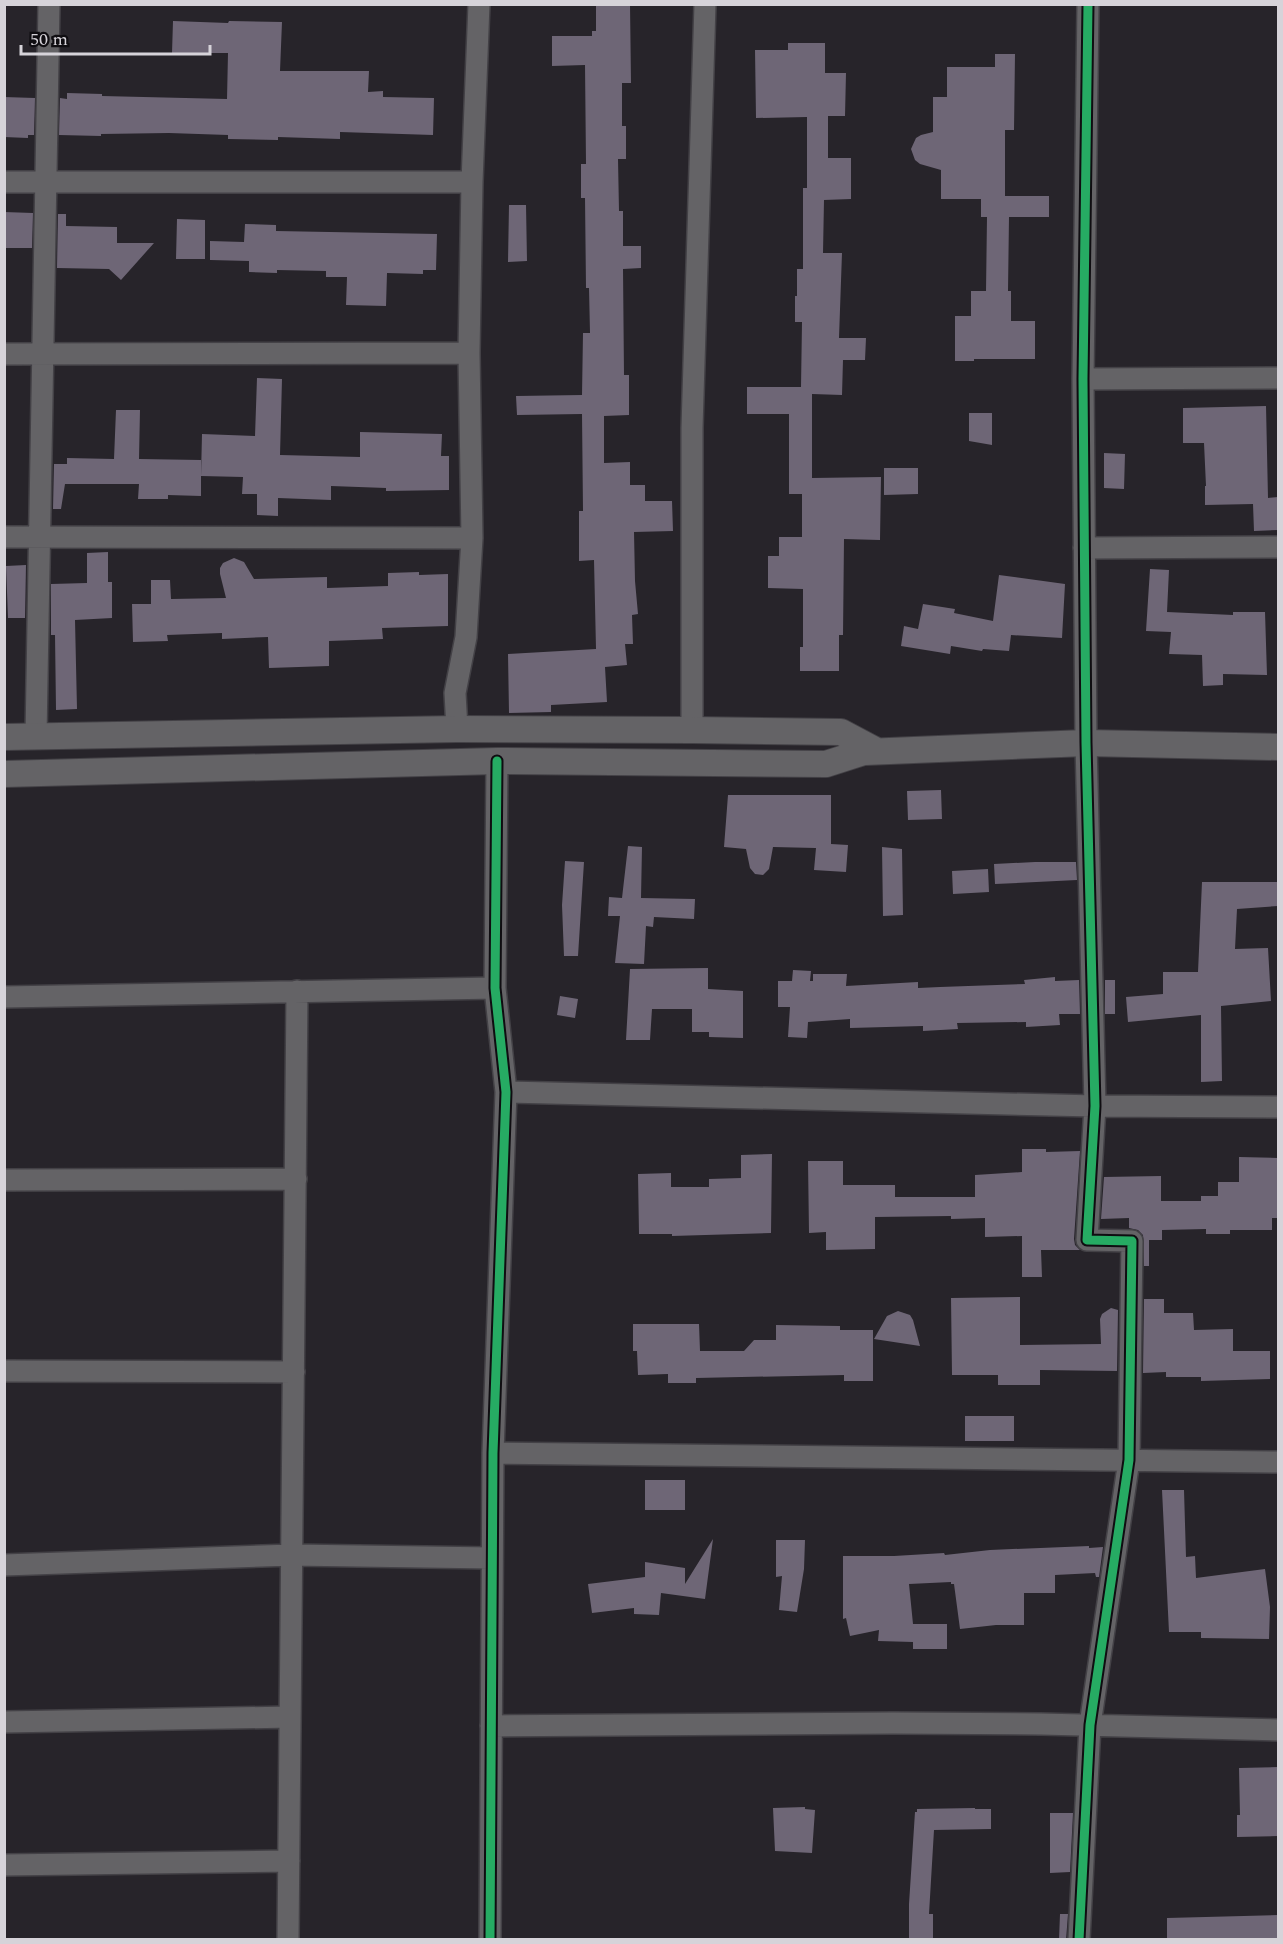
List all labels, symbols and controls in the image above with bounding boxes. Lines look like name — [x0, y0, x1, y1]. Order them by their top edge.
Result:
scale bar — [21, 18, 210, 56]
text: 50 m — [30, 26, 68, 53]

